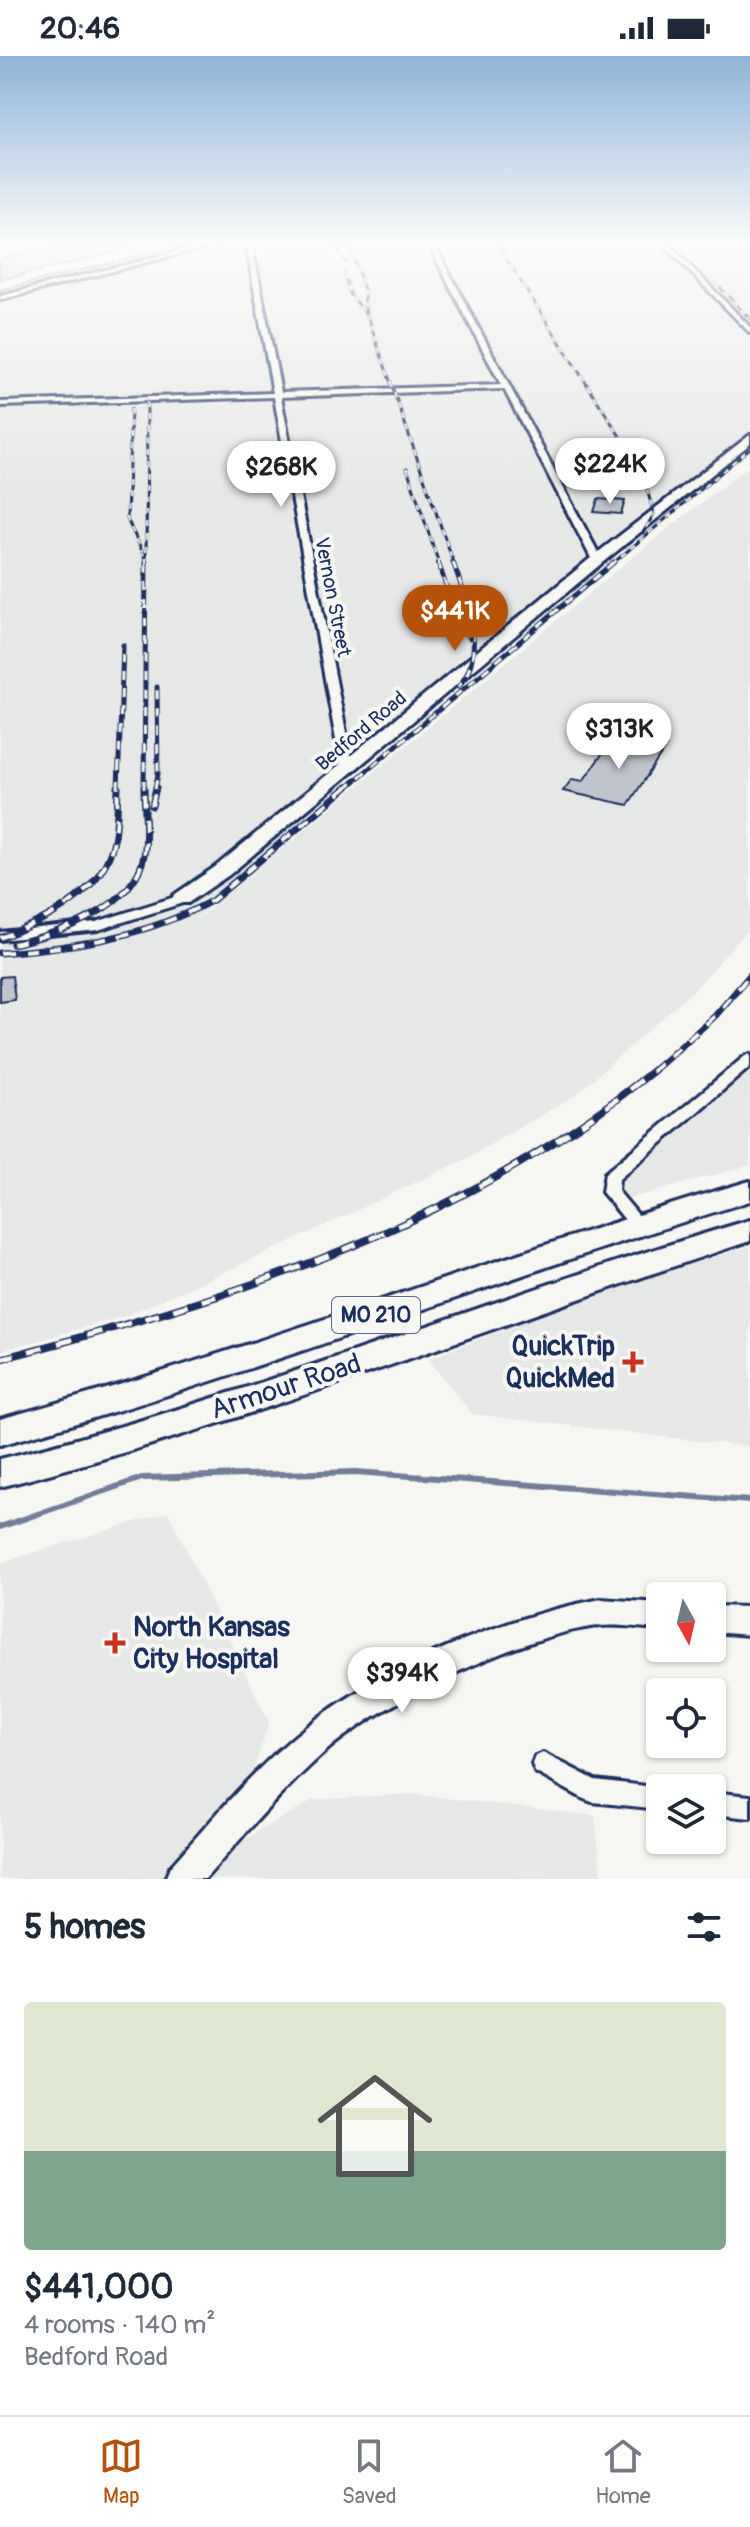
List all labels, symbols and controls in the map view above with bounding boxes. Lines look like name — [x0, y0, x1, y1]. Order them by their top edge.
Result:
text: 20:46 — [40, 10, 120, 47]
pin: $224K — [554, 438, 666, 506]
pin: $268K — [225, 441, 337, 509]
text: $224K — [573, 448, 647, 480]
text: $268K — [245, 451, 317, 483]
street label: Vernon Street — [309, 535, 357, 660]
pin: $441K — [399, 585, 511, 653]
text: $441K — [420, 595, 490, 627]
street label: Bedford Road — [310, 686, 412, 776]
pin: $313K — [563, 703, 675, 771]
text: $313K — [585, 713, 653, 745]
road number: MO 210 — [332, 1297, 420, 1333]
place label: QuickTrip QuickMed — [505, 1329, 615, 1396]
street label: Armour Road — [206, 1346, 366, 1428]
marker: QuickTrip QuickMed — [622, 1351, 644, 1373]
north arrow — [646, 1582, 726, 1662]
map controls — [646, 1582, 726, 1854]
place label: North Kansas City Hospital — [133, 1610, 290, 1677]
marker: North Kansas City Hospital — [104, 1632, 126, 1654]
pin: $394K — [346, 1647, 458, 1715]
text: $394K — [366, 1657, 438, 1689]
button: locate — [646, 1678, 726, 1758]
button: layers — [646, 1774, 726, 1854]
icon: filters — [682, 1905, 726, 1949]
text: 5 homes — [24, 1906, 145, 1949]
icon: home — [303, 2054, 447, 2198]
text: $441,000 — [24, 2266, 173, 2309]
text: 4 rooms · 140 m² — [24, 2309, 215, 2341]
text: Bedford Road — [24, 2341, 168, 2373]
tab: Map — [99, 2434, 143, 2510]
tab: Saved — [342, 2434, 397, 2510]
tab: Home — [595, 2434, 651, 2510]

